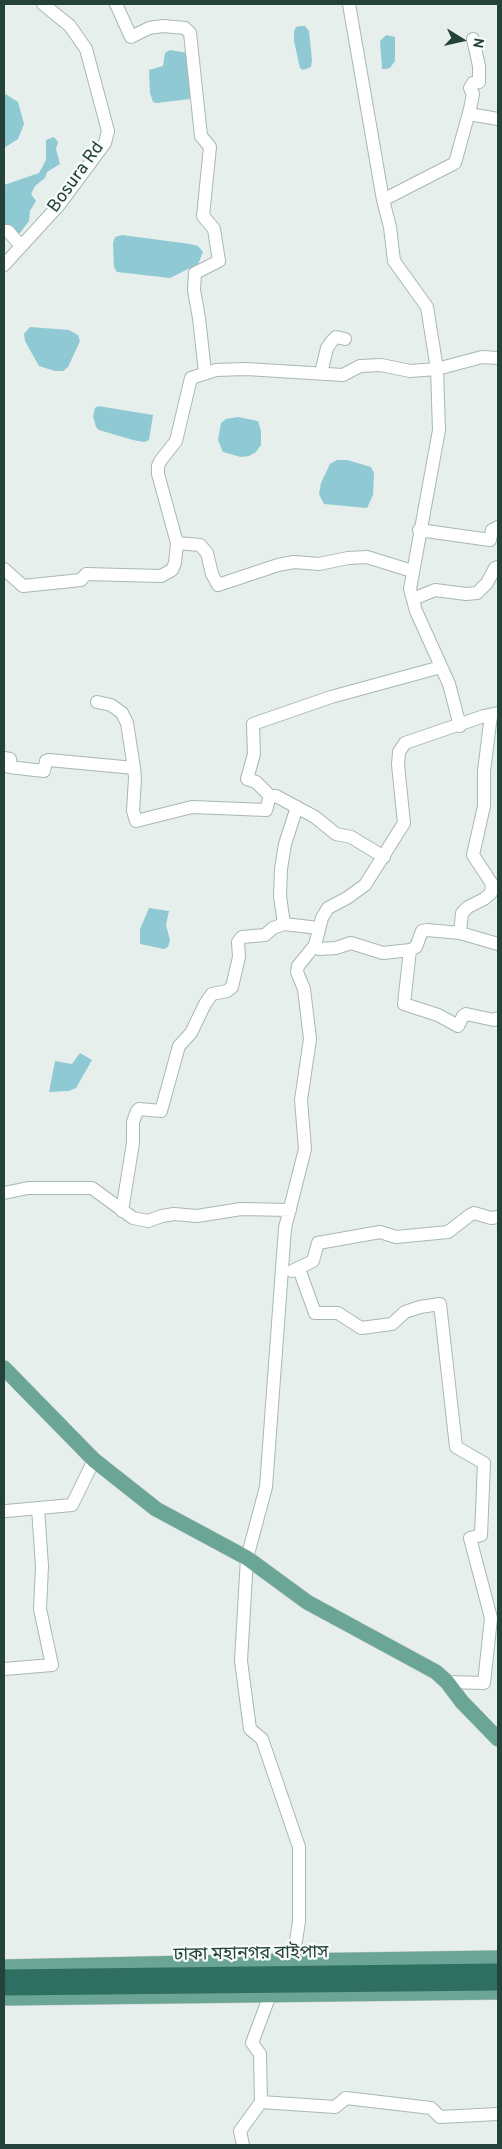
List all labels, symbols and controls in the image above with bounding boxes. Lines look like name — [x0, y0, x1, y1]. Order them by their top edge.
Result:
north arrow — [437, 15, 487, 65]
text: N — [468, 36, 487, 49]
street label: Bosura Rd — [44, 138, 110, 218]
street label: ঢাকা মহানগর বাইপাস — [173, 1943, 329, 1967]

